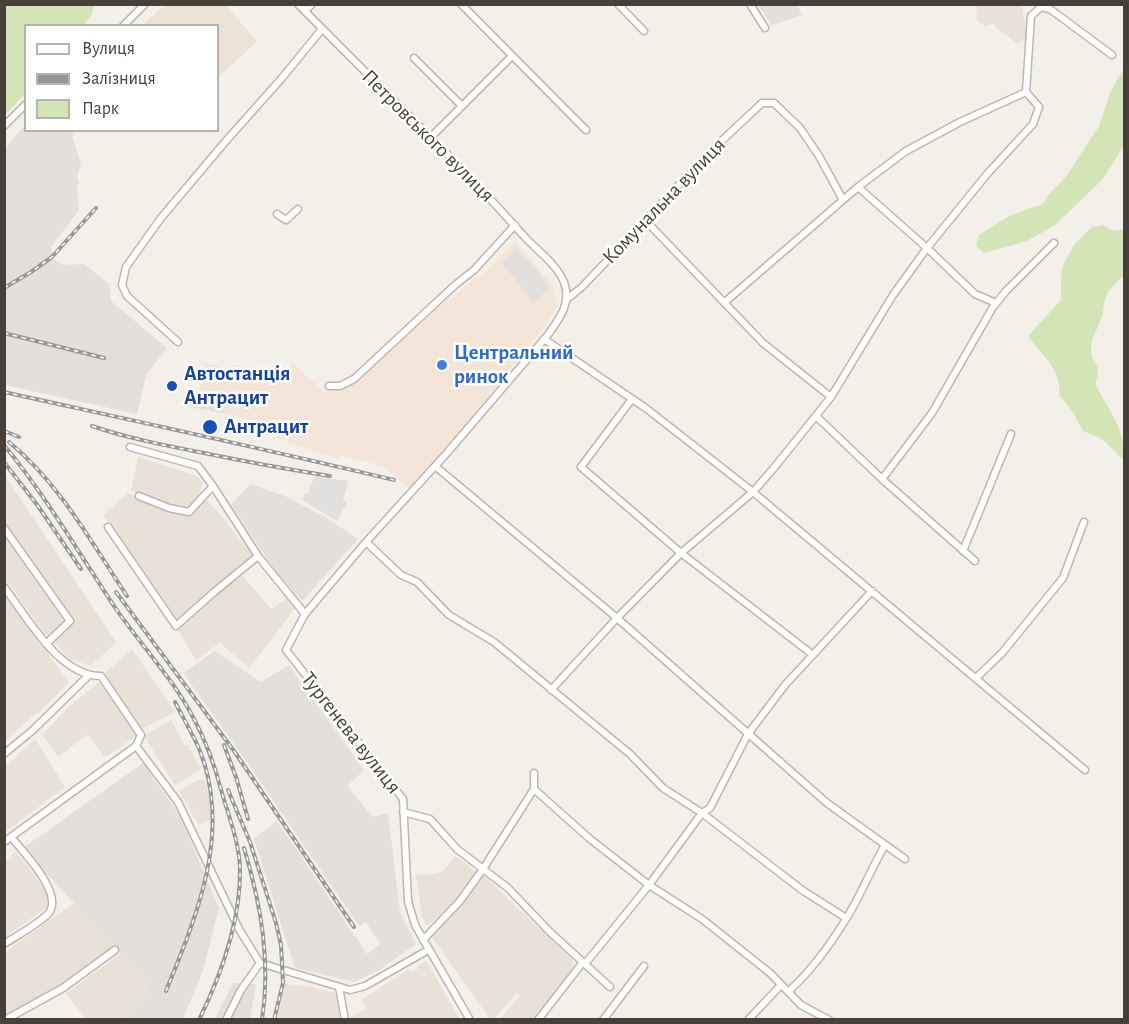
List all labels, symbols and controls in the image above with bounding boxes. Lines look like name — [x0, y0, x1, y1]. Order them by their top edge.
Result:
legend — [24, 24, 219, 132]
text: Вулиця — [82, 40, 135, 58]
street label: Петровського вулиця — [356, 64, 500, 208]
text: Залізниця — [82, 70, 156, 88]
text: Парк — [82, 100, 119, 118]
street label: Комунальна вулиця — [597, 132, 731, 270]
place label: Центральний ринок — [454, 340, 574, 390]
marker: Центральний ринок — [435, 358, 449, 372]
place label: Автостанція Антрацит — [184, 361, 290, 411]
marker: Автостанція Антрацит — [165, 379, 179, 393]
place label: Антрацит — [224, 414, 308, 440]
marker: Антрацит — [201, 418, 219, 436]
street label: Тургенева вулиця — [296, 667, 406, 799]

